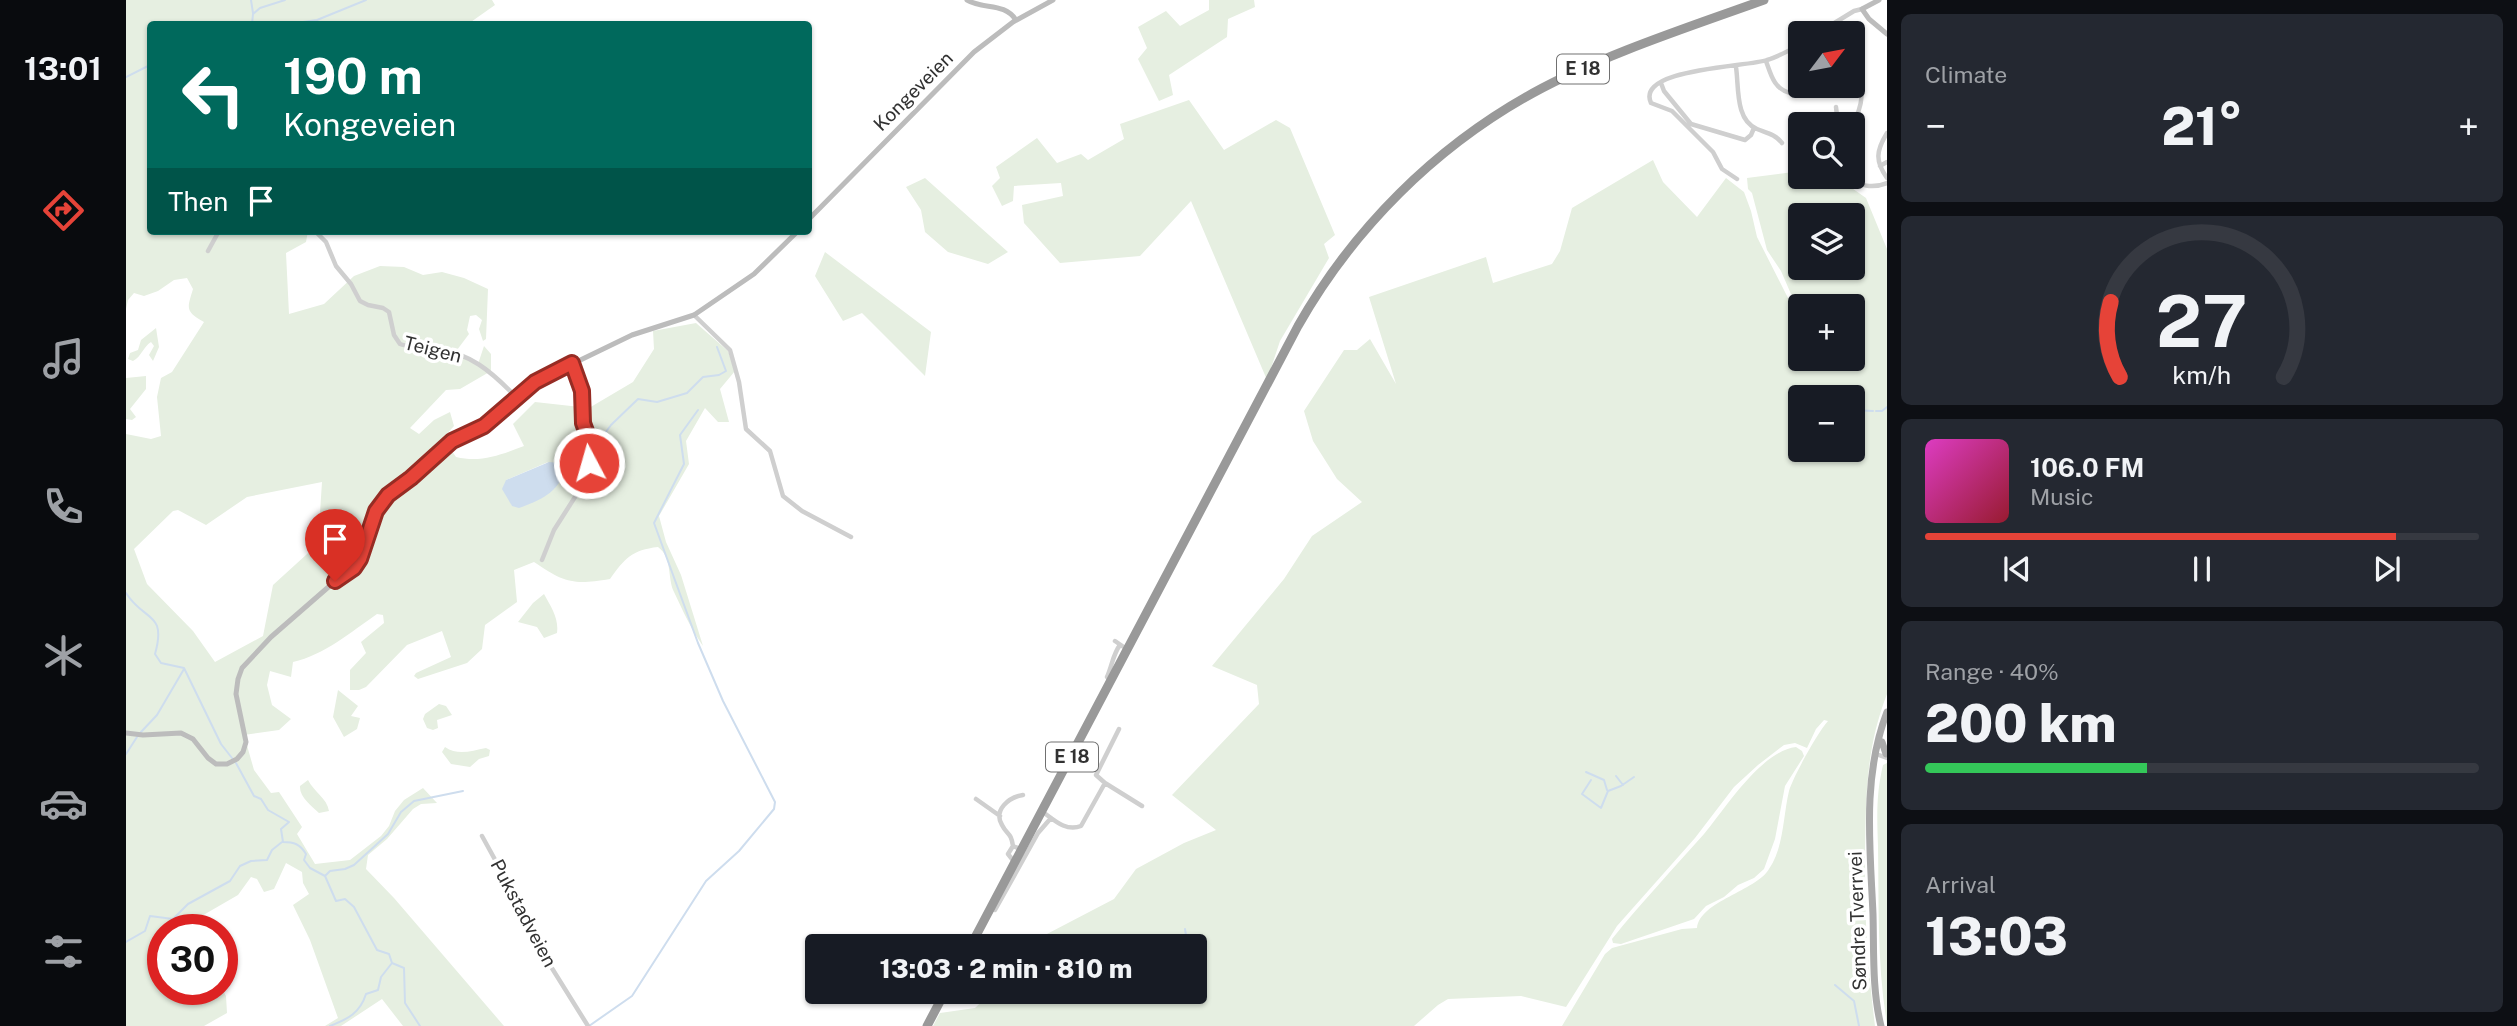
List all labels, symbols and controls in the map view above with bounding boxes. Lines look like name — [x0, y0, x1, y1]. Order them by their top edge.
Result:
north arrow — [1788, 21, 1866, 98]
map controls — [1788, 21, 1865, 462]
text: 190 m — [283, 47, 423, 105]
street label: Kongeveien — [869, 47, 957, 135]
icon: left — [168, 49, 259, 140]
text: 13:01 — [24, 50, 102, 87]
road number: E 18 — [1557, 55, 1609, 84]
text: Climate — [1925, 61, 2007, 88]
text: 21° — [2161, 96, 2243, 157]
text: − — [1925, 104, 1946, 149]
text: + — [2458, 104, 2479, 149]
text: Kongeveien — [283, 106, 456, 143]
button: search — [1788, 112, 1865, 189]
icon: arrive — [242, 182, 280, 220]
icon: directions — [39, 186, 88, 235]
text: Then — [168, 186, 228, 217]
button: layers — [1788, 203, 1865, 280]
text: 27 — [2156, 278, 2248, 363]
button: + — [1788, 294, 1865, 371]
street label: Teigen — [402, 331, 464, 367]
icon: music — [39, 334, 88, 383]
text: km/h — [2173, 359, 2231, 389]
button: − — [1788, 385, 1865, 462]
position arrow — [552, 426, 626, 500]
text: 106.0 FM — [2030, 452, 2144, 483]
icon: phone — [39, 482, 88, 531]
text: Music — [2030, 483, 2094, 510]
pin — [305, 509, 365, 581]
icon: arrive — [316, 520, 354, 558]
icon: previous — [1998, 550, 2036, 588]
icon: pause — [2183, 550, 2221, 588]
icon: next — [2368, 550, 2406, 588]
icon: climate — [39, 631, 88, 680]
text: Range · 40% — [1925, 658, 2059, 685]
text: 200 km — [1925, 693, 2117, 754]
road number: E 18 — [1046, 742, 1098, 772]
icon: car — [39, 779, 88, 828]
street label: Søndre Tverrvei — [1844, 851, 1870, 991]
street label: Pukstadveien — [486, 855, 562, 971]
text: Arrival — [1925, 871, 1996, 898]
text: 13:03 — [1925, 906, 2068, 967]
speed limit sign: 30 — [147, 914, 238, 1005]
icon: filters — [39, 927, 88, 976]
text: 13:03 · 2 min · 810 m — [880, 953, 1132, 984]

